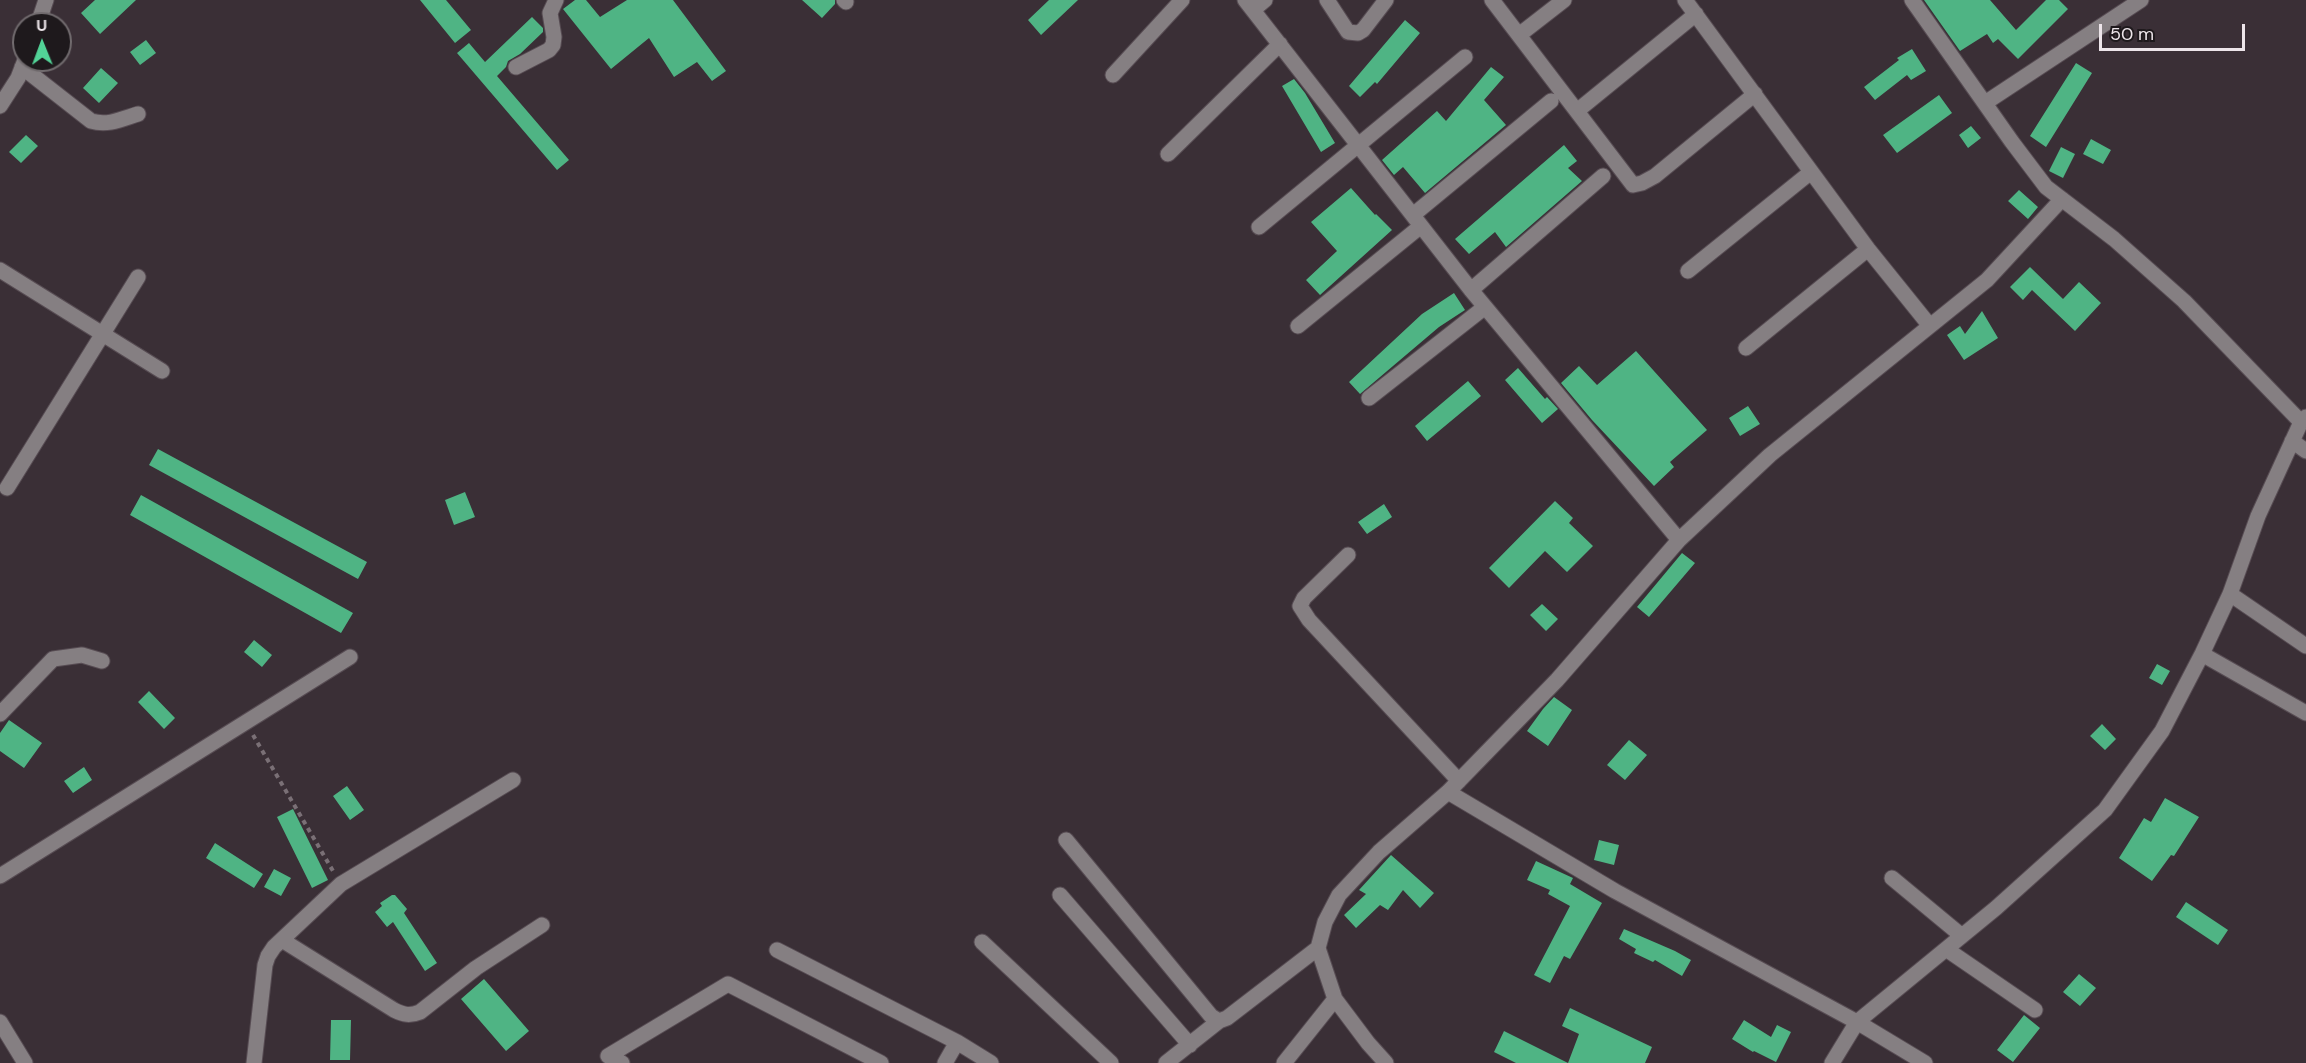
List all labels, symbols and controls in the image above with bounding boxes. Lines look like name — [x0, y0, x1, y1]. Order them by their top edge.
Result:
north arrow — [12, 12, 72, 72]
scale bar — [2102, 12, 2248, 50]
text: U — [36, 15, 47, 36]
text: 50 m — [2110, 22, 2154, 46]

